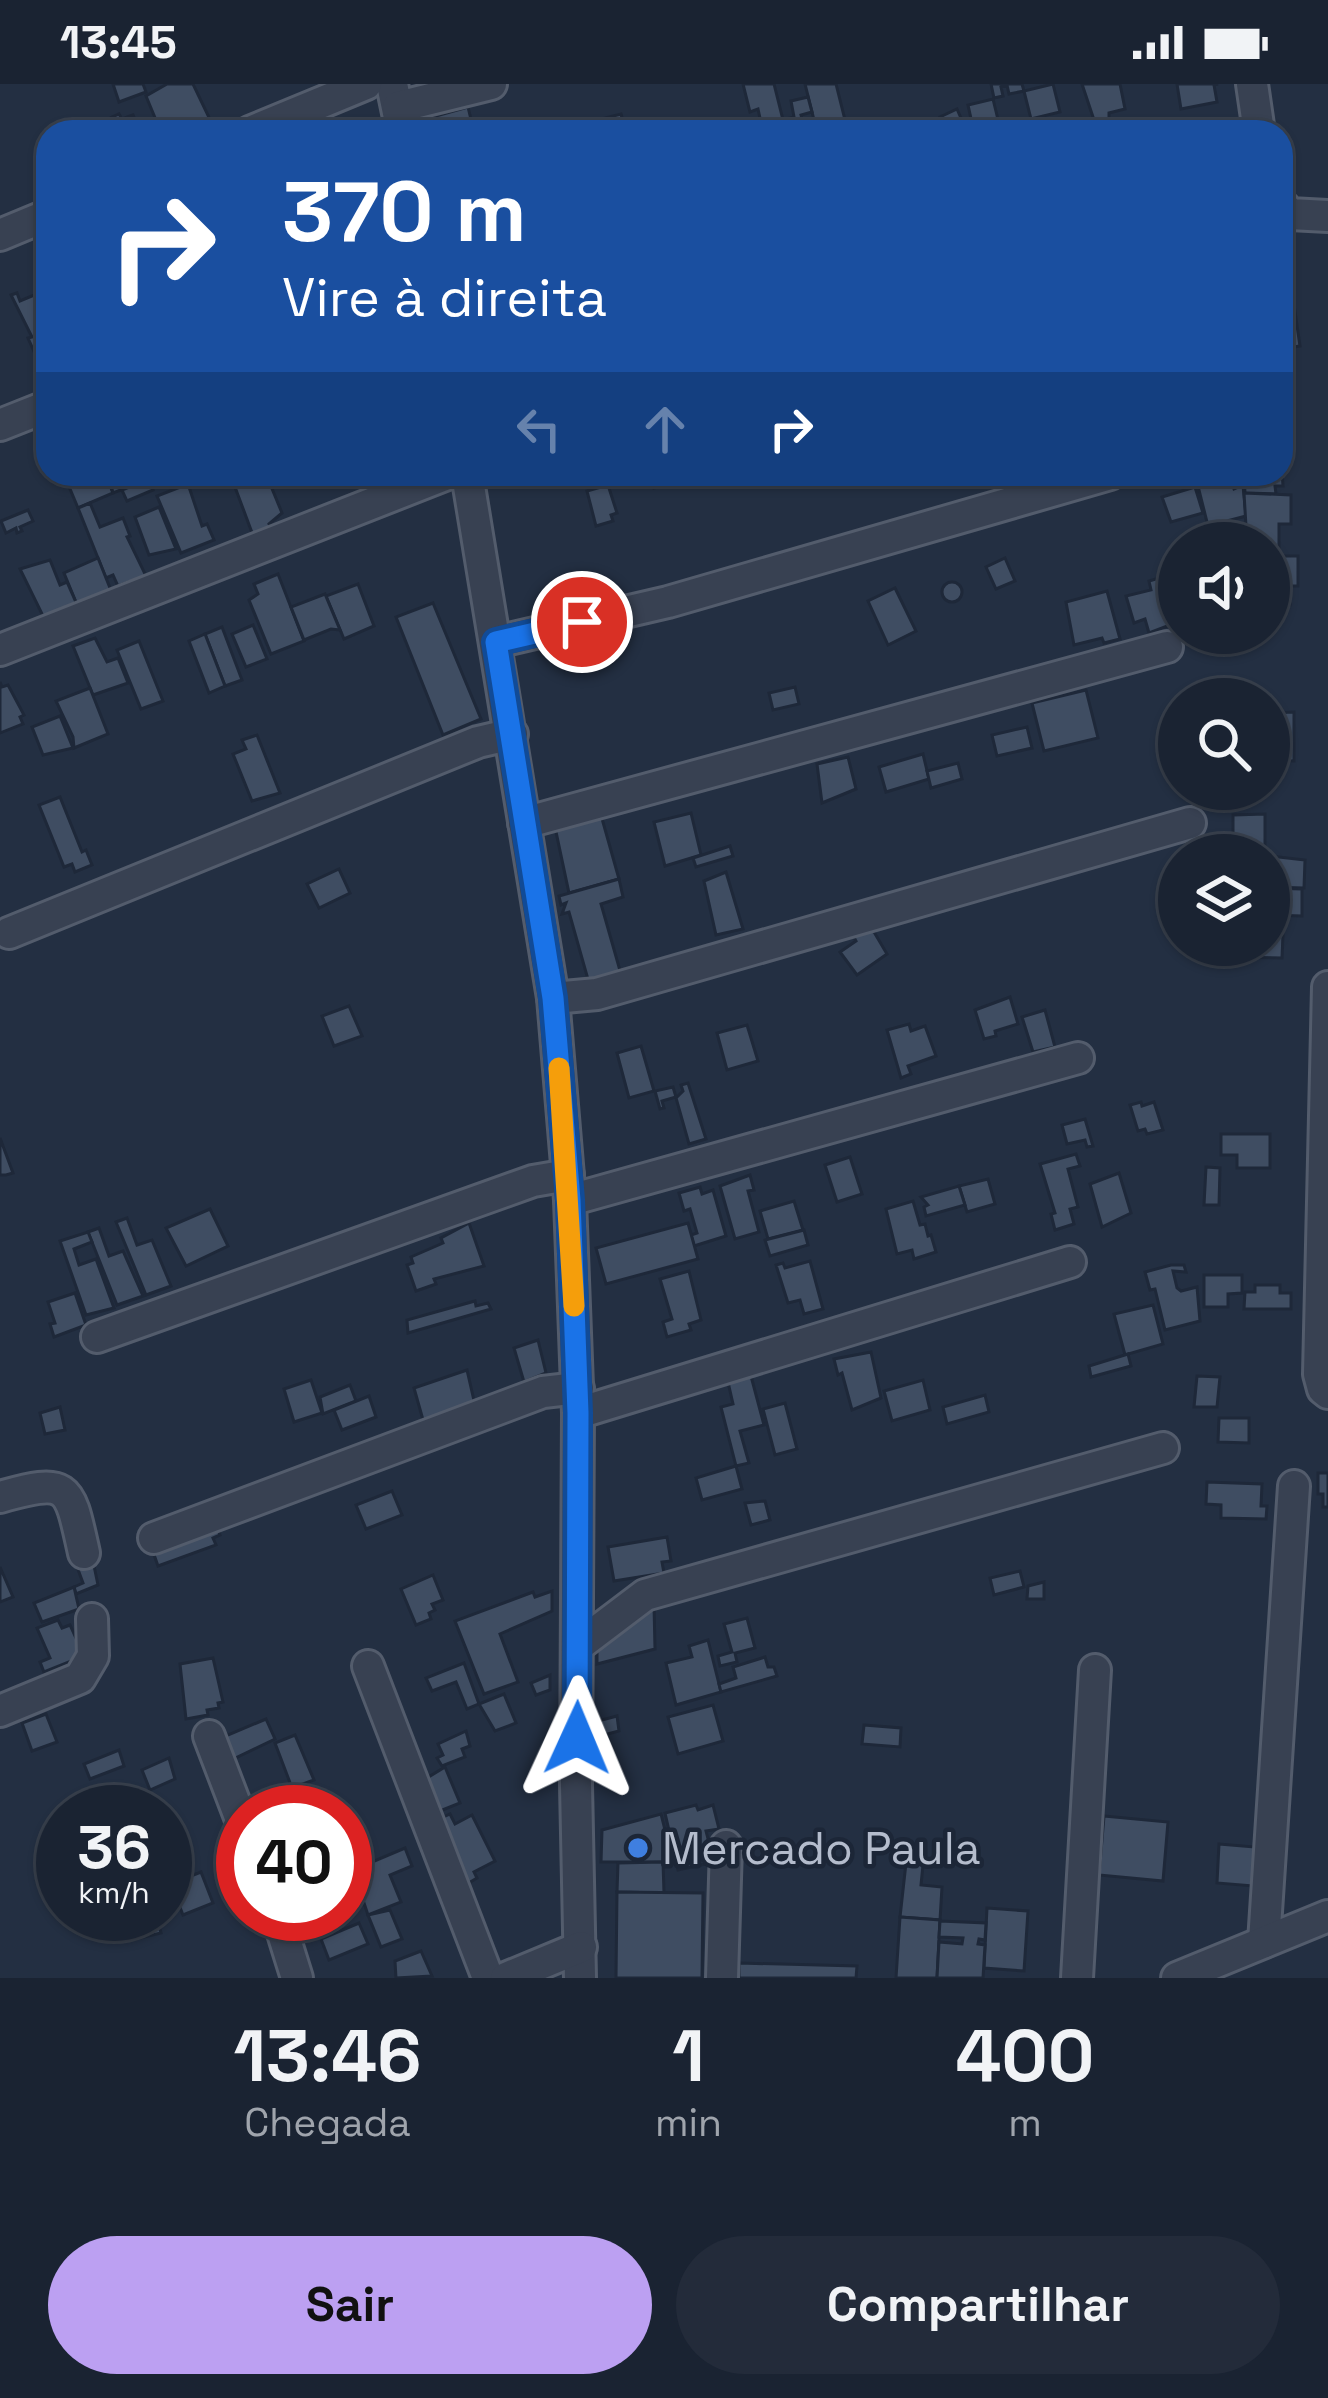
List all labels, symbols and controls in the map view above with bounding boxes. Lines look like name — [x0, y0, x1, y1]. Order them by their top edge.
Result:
text: 13:45 — [60, 14, 177, 71]
text: 370 m — [282, 158, 527, 266]
icon: right — [84, 168, 240, 324]
text: Vire à direita — [282, 263, 607, 332]
icon: left — [506, 396, 572, 462]
icon: ahead — [632, 396, 698, 462]
icon: right — [758, 396, 824, 462]
map controls — [1158, 522, 1290, 966]
button: sound — [1158, 522, 1290, 654]
pin — [531, 571, 633, 673]
icon: arrive — [549, 589, 615, 655]
button: search — [1158, 678, 1290, 810]
button: layers — [1158, 834, 1290, 966]
position arrow — [514, 1675, 640, 1801]
speed limit sign: 40 — [216, 1785, 372, 1941]
text: 36 — [77, 1809, 151, 1886]
place label: Mercado Paula — [662, 1820, 981, 1877]
marker: Mercado Paula — [625, 1835, 651, 1861]
text: km/h — [78, 1873, 150, 1912]
text: 13:46 — [233, 2010, 422, 2102]
text: 1 — [672, 2010, 705, 2102]
text: 400 — [955, 2010, 1095, 2102]
text: Chegada — [244, 2098, 411, 2147]
text: min — [655, 2098, 722, 2147]
text: m — [1008, 2098, 1042, 2147]
button: Sair — [48, 2236, 652, 2374]
button: Compartilhar — [676, 2236, 1280, 2374]

